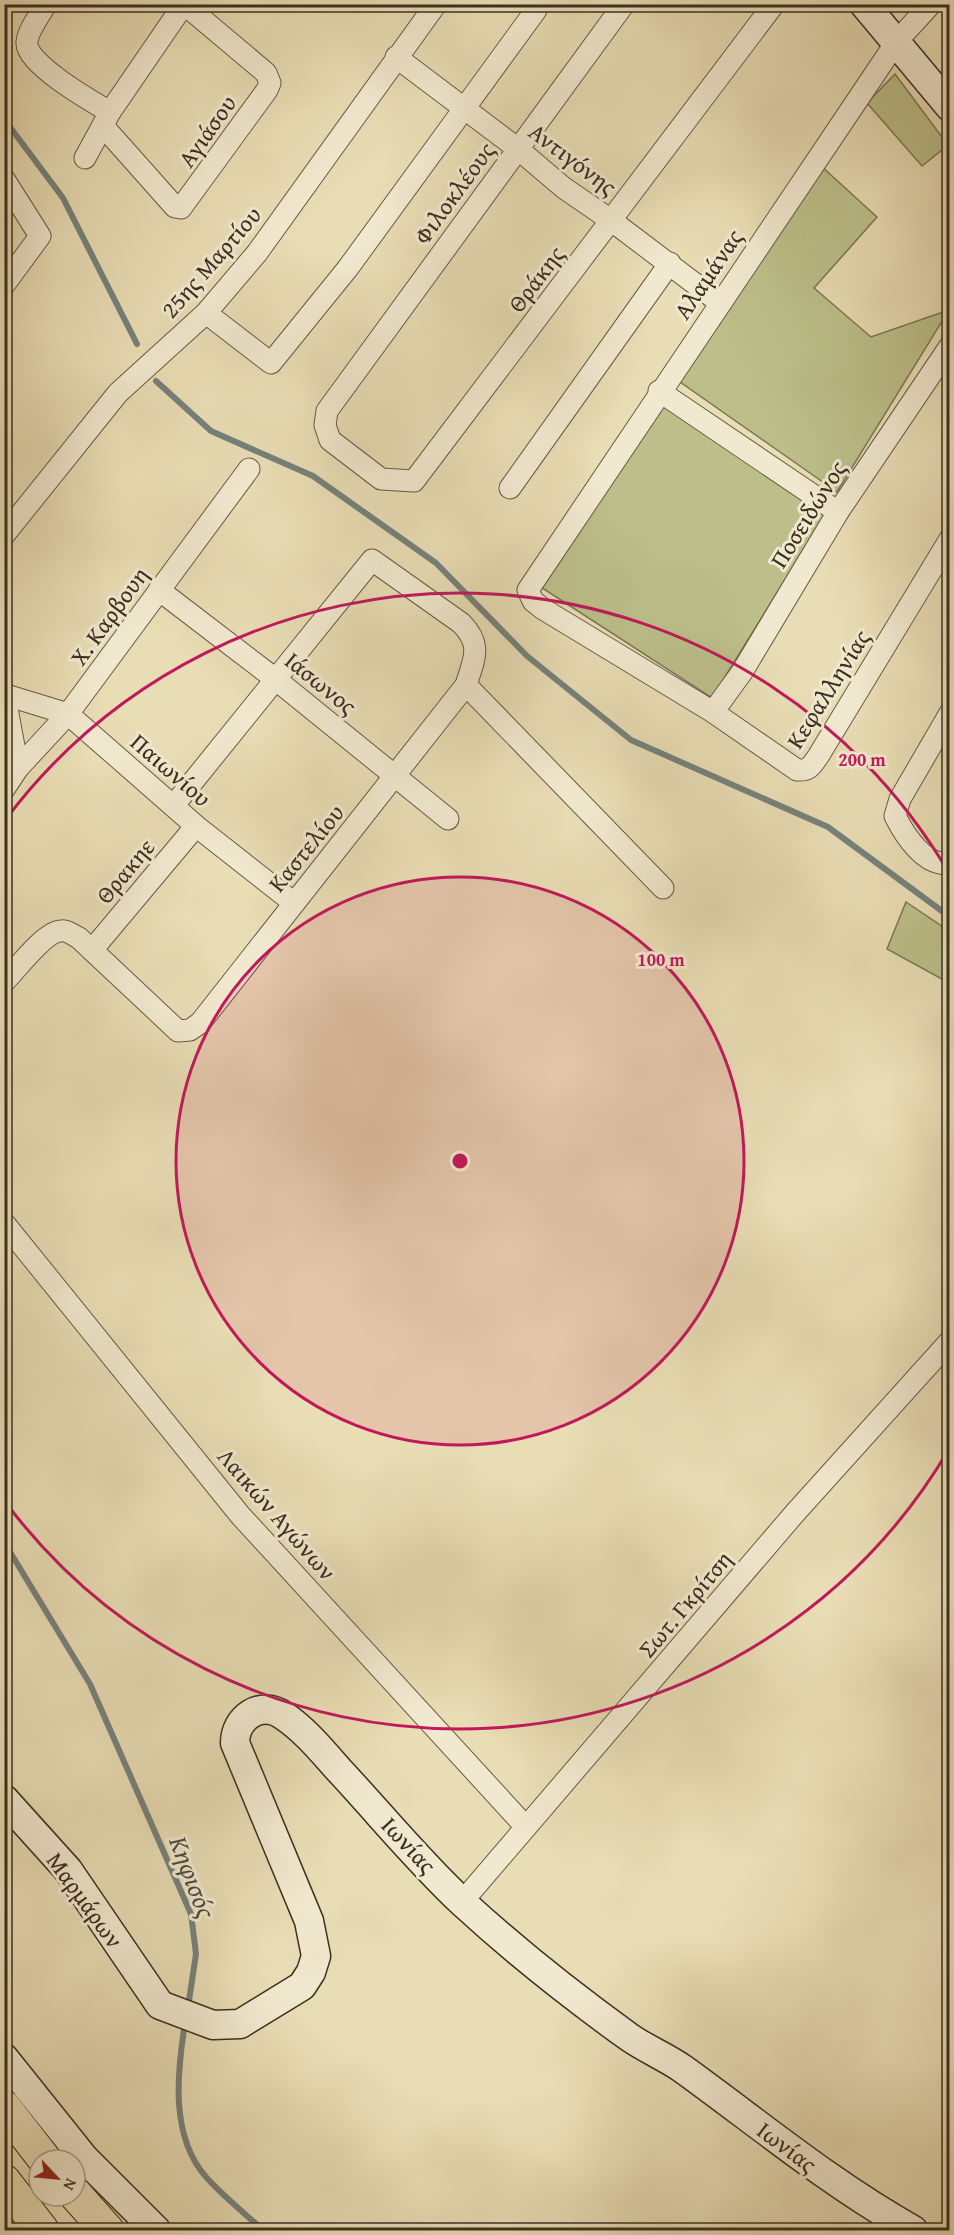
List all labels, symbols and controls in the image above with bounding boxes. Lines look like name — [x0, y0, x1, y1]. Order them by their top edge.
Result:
street label: Αγιάσου — [169, 88, 245, 174]
street label: Αντιγόνης — [522, 114, 624, 204]
street label: Φιλοκλέους — [405, 135, 503, 251]
street label: 25ης Μαρτίου — [152, 198, 270, 326]
street label: Αλαμάνας — [665, 222, 751, 326]
street label: Θράκης — [499, 238, 573, 320]
street label: Ποσειδώνος — [761, 454, 855, 574]
street label: Χ. Καρβουη — [61, 559, 157, 673]
street label: Κεφαλληνίας — [777, 623, 879, 755]
street label: Ιάσωνος — [277, 643, 365, 723]
street label: Παιωνίου — [123, 725, 219, 815]
text: 200 m — [838, 746, 886, 773]
street label: Καστελίου — [260, 796, 352, 900]
street label: Θρακηε — [87, 831, 163, 911]
text: 100 m — [637, 946, 685, 973]
centre of rings — [450, 1151, 470, 1171]
street label: Λαικών Αγώνων — [209, 1440, 345, 1588]
street label: Σωτ. Γκρίτση — [630, 1543, 740, 1665]
street label: Ιωνίας — [373, 1808, 445, 1882]
water label: Κηφισός — [159, 1829, 227, 1924]
street label: Μαρμάρων — [38, 1845, 132, 1955]
street label: Ιωνίας — [750, 2113, 824, 2181]
north arrow — [27, 2148, 87, 2208]
text: N — [57, 2175, 84, 2195]

